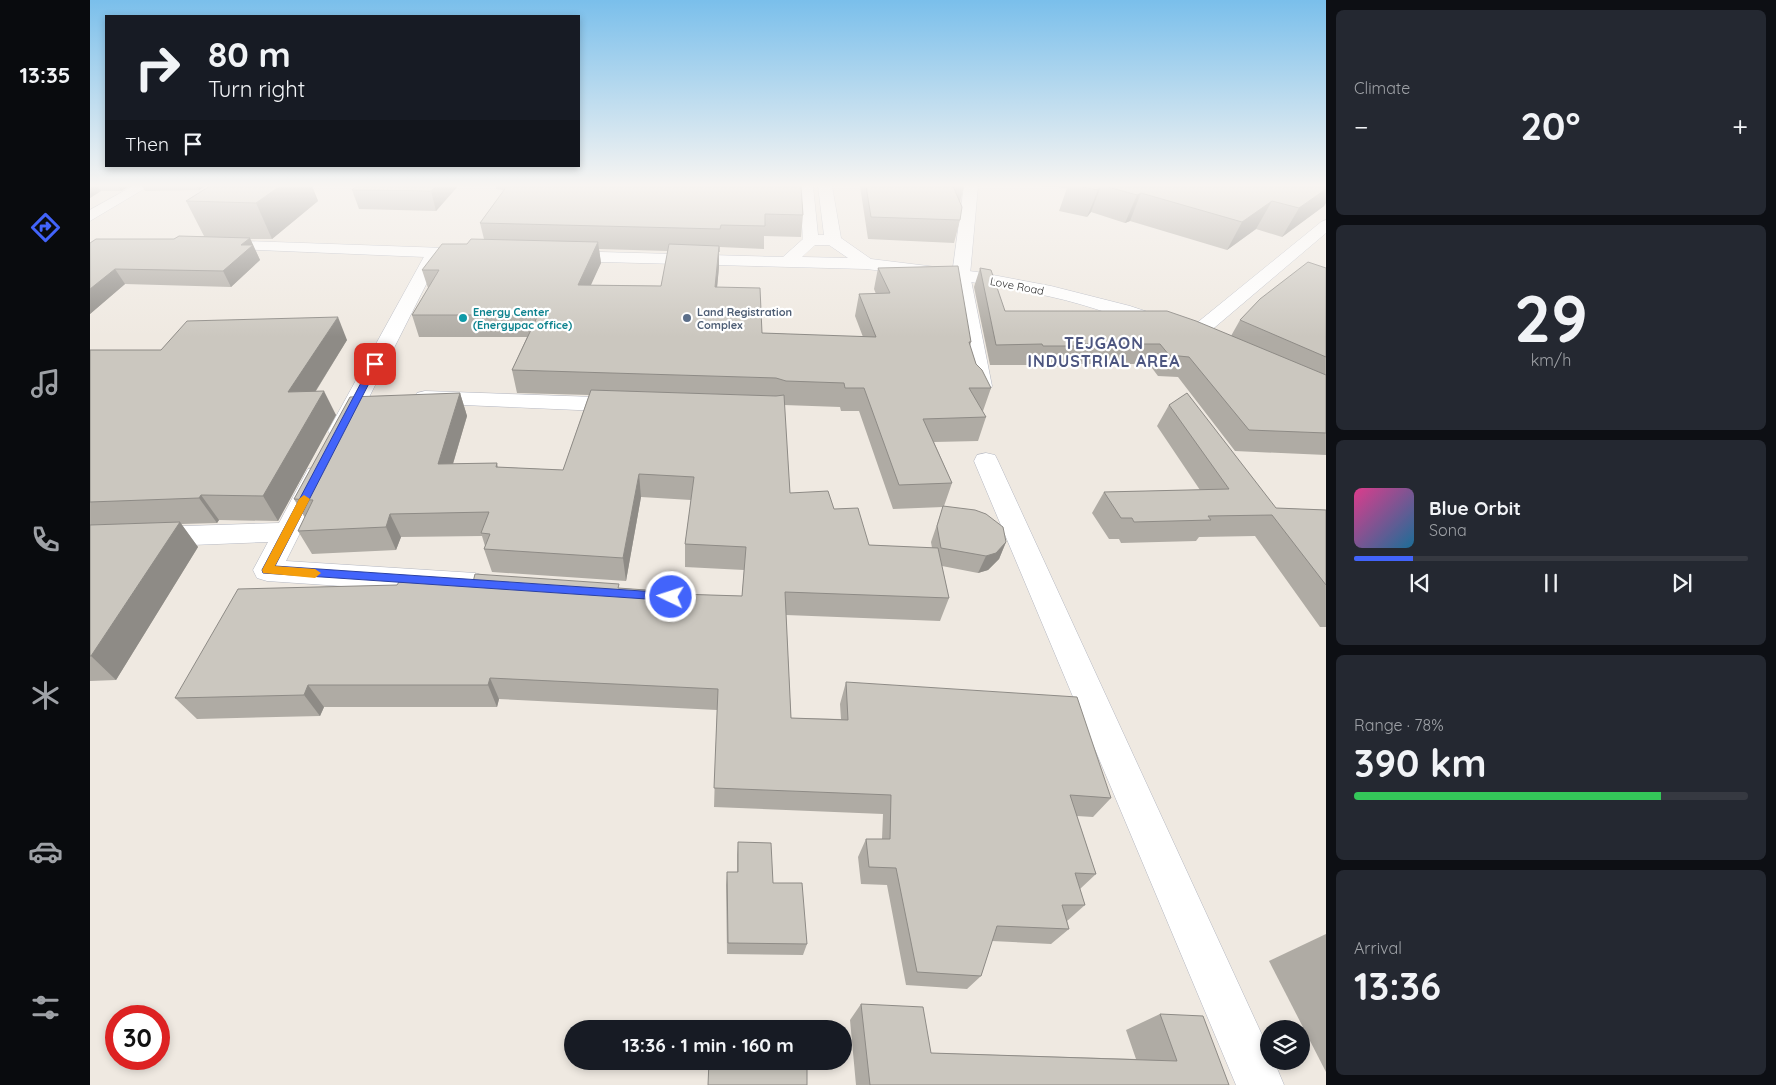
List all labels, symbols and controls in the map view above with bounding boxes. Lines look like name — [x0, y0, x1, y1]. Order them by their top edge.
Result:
text: 80 m — [208, 32, 291, 76]
icon: right — [125, 35, 190, 100]
text: 13:35 — [20, 61, 70, 89]
text: Turn right — [208, 75, 305, 103]
text: Climate — [1354, 78, 1410, 98]
text: 20° — [1520, 102, 1580, 150]
text: − — [1354, 109, 1369, 144]
text: + — [1732, 109, 1748, 144]
icon: arrive — [179, 130, 207, 158]
text: Then — [125, 132, 169, 156]
icon: directions — [28, 210, 63, 245]
street label: Love Road — [989, 274, 1045, 298]
text: 29 — [1514, 277, 1588, 358]
place label: Energy Center (Energypac office) — [473, 305, 572, 332]
place label: Land Registration Complex — [697, 305, 792, 332]
marker: Energy Center (Energypac office) — [457, 312, 469, 324]
marker: Land Registration Complex — [681, 312, 693, 324]
district label: TEJGAON INDUSTRIAL AREA — [1028, 333, 1180, 371]
pin — [354, 343, 396, 385]
icon: arrive — [361, 350, 389, 378]
text: km/h — [1531, 350, 1571, 370]
icon: music — [28, 366, 63, 401]
text: Blue Orbit — [1429, 496, 1521, 520]
text: Sona — [1429, 520, 1467, 540]
icon: phone — [28, 522, 63, 557]
icon: previous — [1406, 569, 1434, 597]
icon: pause — [1537, 569, 1565, 597]
icon: next — [1668, 569, 1696, 597]
position arrow — [644, 570, 696, 622]
icon: climate — [28, 678, 63, 713]
text: Range · 78% — [1354, 715, 1444, 735]
text: 390 km — [1354, 739, 1487, 787]
icon: car — [28, 834, 63, 869]
text: Arrival — [1354, 938, 1402, 958]
text: 13:36 — [1354, 962, 1441, 1010]
icon: filters — [28, 990, 63, 1025]
speed limit sign: 30 — [105, 1005, 170, 1070]
map controls — [1260, 1020, 1310, 1070]
button: layers — [1260, 1020, 1310, 1070]
text: 13:36 · 1 min · 160 m — [622, 1033, 794, 1057]

